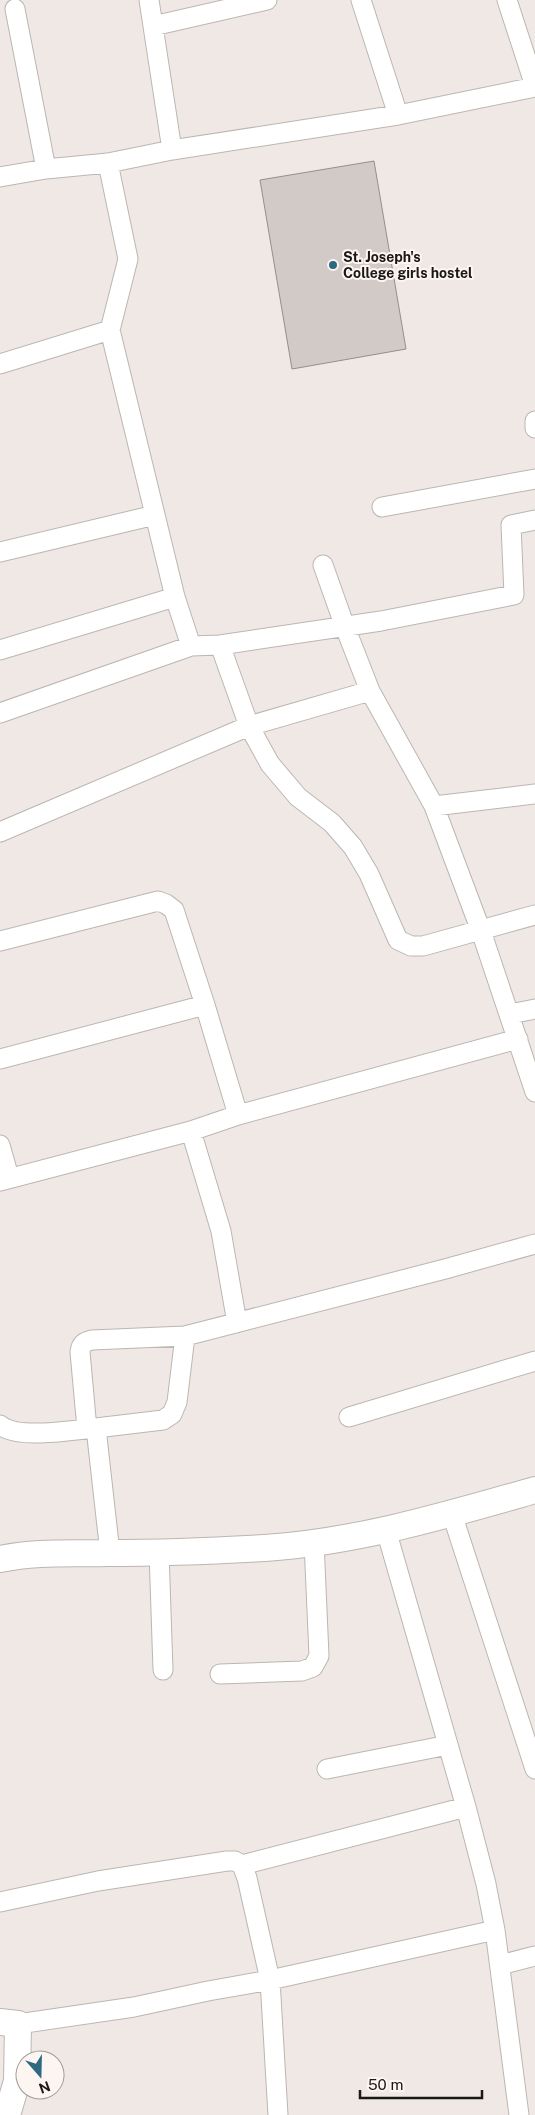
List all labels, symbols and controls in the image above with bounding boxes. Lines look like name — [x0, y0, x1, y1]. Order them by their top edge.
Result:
place label: St. Joseph's College girls hostel — [343, 249, 473, 281]
marker: St. Joseph's College girls hostel — [327, 259, 339, 271]
north arrow — [15, 2050, 65, 2100]
scale bar — [360, 2068, 482, 2100]
text: 50 m — [368, 2076, 403, 2093]
text: N — [37, 2078, 52, 2097]

